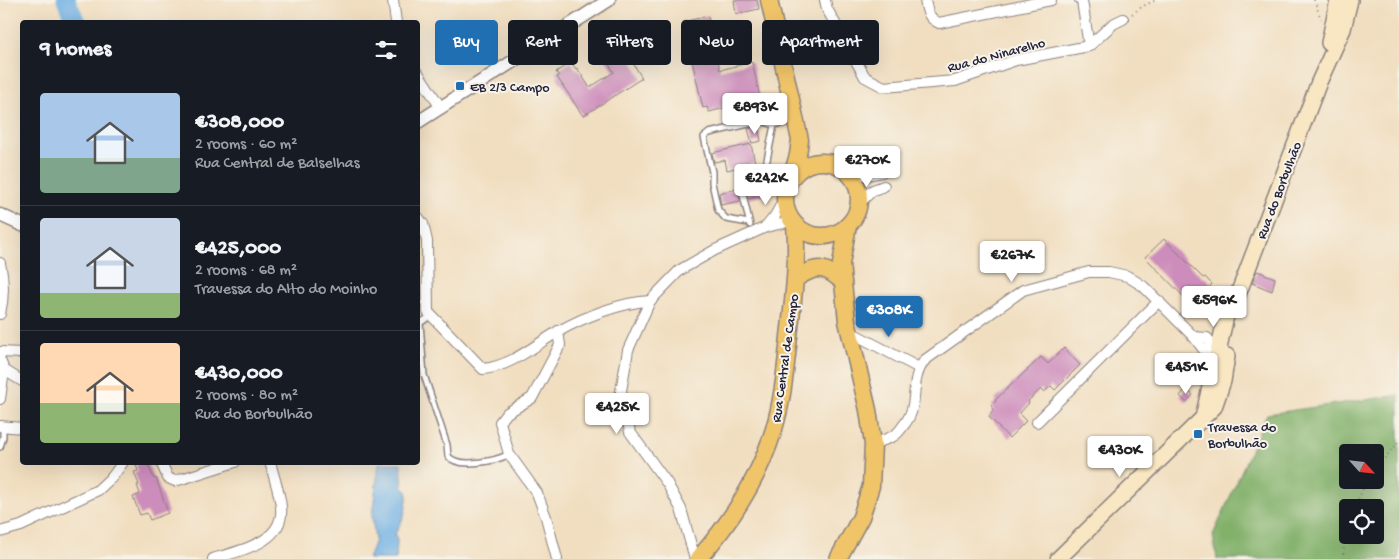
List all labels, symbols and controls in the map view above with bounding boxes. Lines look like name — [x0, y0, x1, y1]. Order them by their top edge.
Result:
chip: Buy — [435, 20, 498, 65]
chip: Rent — [508, 20, 578, 65]
chip: Filters — [588, 20, 671, 65]
chip: New — [681, 20, 752, 65]
chip: Apartment — [762, 20, 879, 65]
street label: Rua do Ninarelho — [946, 35, 1047, 78]
icon: filters — [372, 36, 400, 64]
text: 9 homes — [40, 38, 111, 63]
marker: EB 2/3 Campo — [454, 80, 466, 92]
place label: EB 2/3 Campo — [470, 80, 549, 97]
pin: €893K — [720, 92, 790, 135]
text: €893K — [733, 99, 777, 118]
text: €308,000 — [195, 111, 284, 136]
icon: home — [80, 113, 140, 173]
text: 2 rooms · 60 m² — [195, 136, 297, 155]
street label: Rua do Borbulhão — [1254, 140, 1307, 242]
pin: €270K — [832, 146, 902, 188]
text: €270K — [845, 152, 889, 171]
text: Rua Central de Balselhas — [195, 155, 360, 174]
pin: €242K — [731, 164, 801, 206]
text: €242K — [745, 170, 787, 189]
text: €425,000 — [195, 237, 281, 262]
icon: home — [80, 238, 140, 298]
pin: €267K — [977, 240, 1047, 283]
text: €267K — [991, 247, 1033, 266]
text: 2 rooms · 68 m² — [195, 262, 297, 281]
text: Travessa do Alto do Moinho — [195, 281, 377, 300]
pin: €596K — [1179, 286, 1249, 328]
text: €596K — [1193, 292, 1235, 311]
street label: Rua Central de Campo — [769, 293, 804, 424]
pin: €308K — [854, 296, 924, 338]
text: €308K — [867, 302, 911, 321]
pin: €451K — [1151, 352, 1221, 395]
text: €451K — [1166, 359, 1206, 378]
text: €430,000 — [195, 362, 283, 387]
icon: home — [80, 363, 140, 423]
text: 2 rooms · 80 m² — [195, 387, 298, 406]
pin: €425K — [582, 392, 652, 435]
text: €425K — [596, 399, 638, 418]
text: Rua do Borbulhão — [195, 406, 312, 425]
place label: Travessa do Borbulhão — [1207, 420, 1276, 453]
marker: Travessa do Borbulhão — [1192, 428, 1204, 440]
pin: €430K — [1085, 436, 1155, 478]
text: €430K — [1098, 442, 1142, 461]
north arrow — [1339, 444, 1384, 489]
map controls — [1339, 444, 1384, 544]
button: locate — [1339, 499, 1384, 544]

